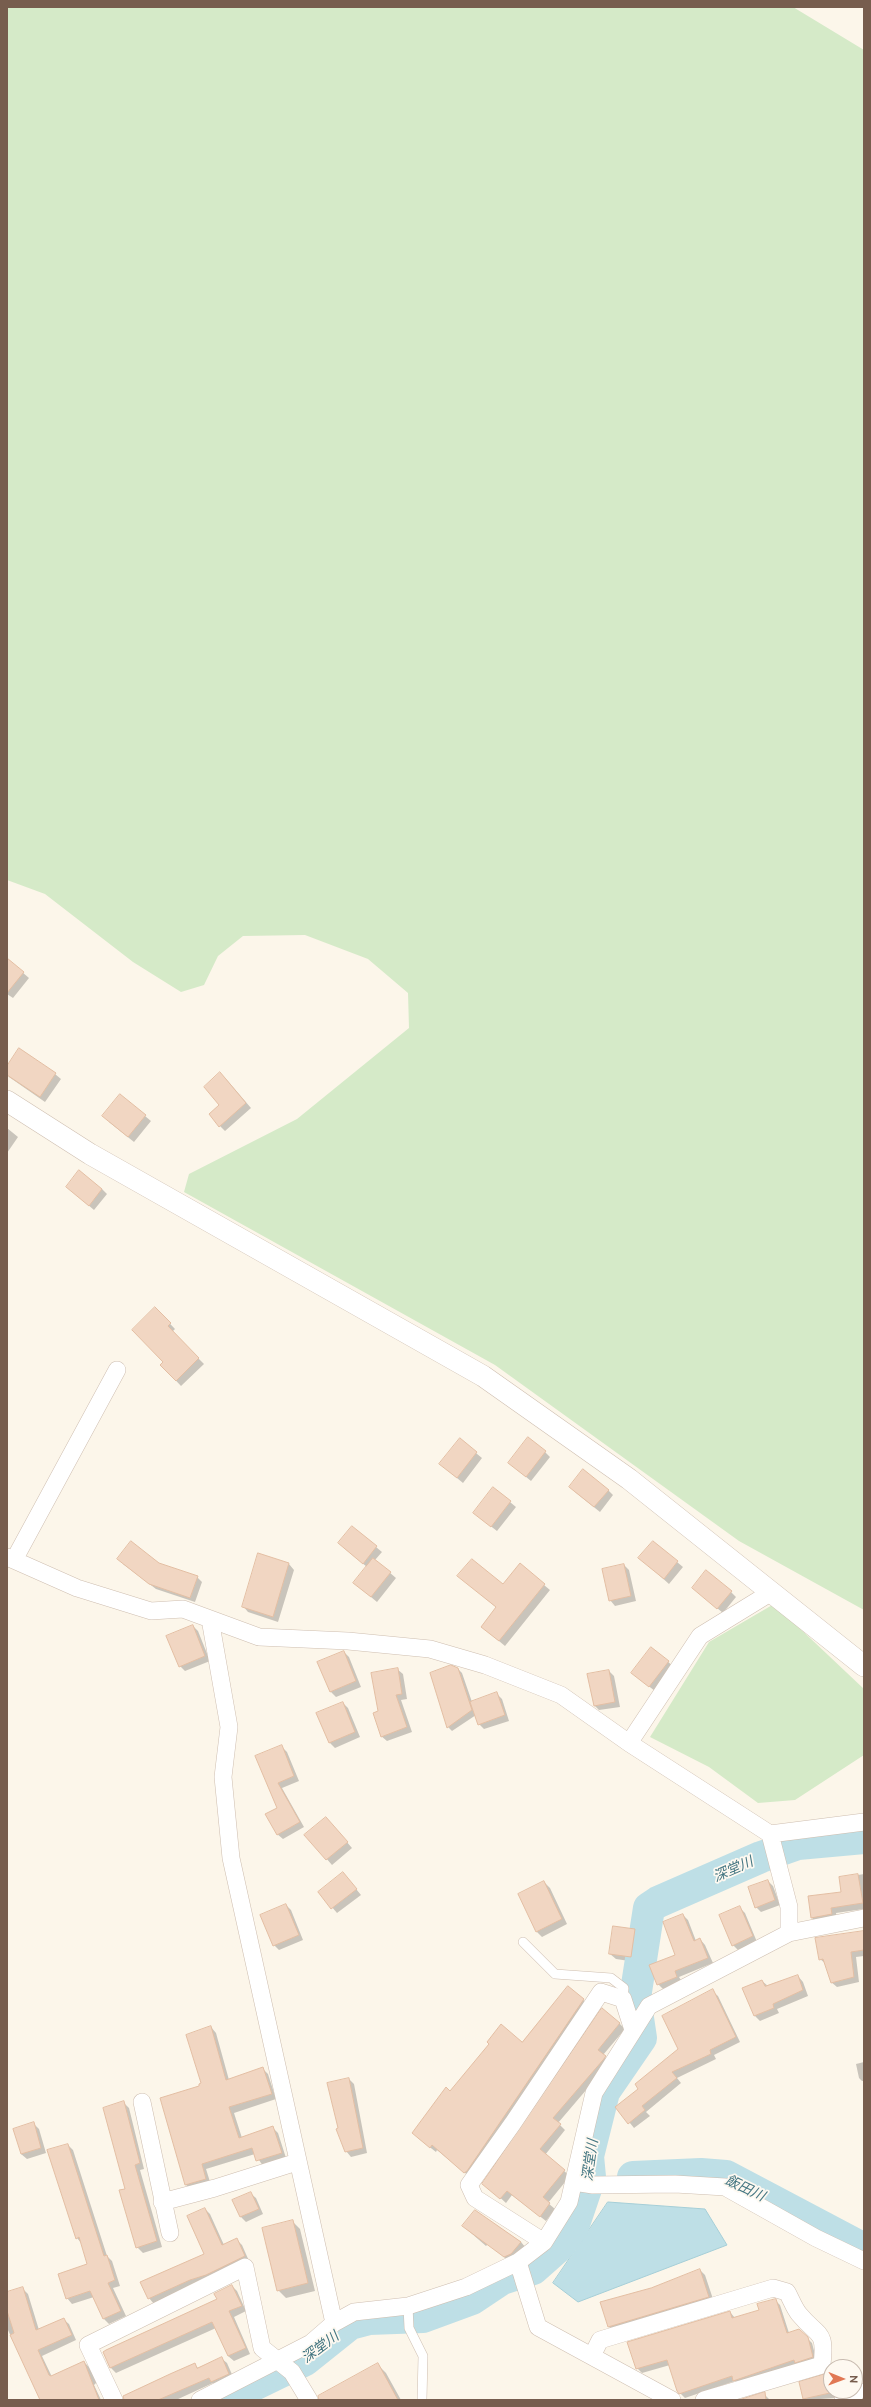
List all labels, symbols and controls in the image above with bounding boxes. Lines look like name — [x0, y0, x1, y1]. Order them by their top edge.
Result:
water label: 深堂川 — [710, 1853, 756, 1885]
water label: 深堂川 — [579, 2138, 601, 2182]
water label: 飯田川 — [722, 2172, 768, 2204]
water label: 深堂川 — [298, 2328, 342, 2366]
north arrow — [823, 2359, 863, 2399]
text: N — [848, 2375, 860, 2383]

